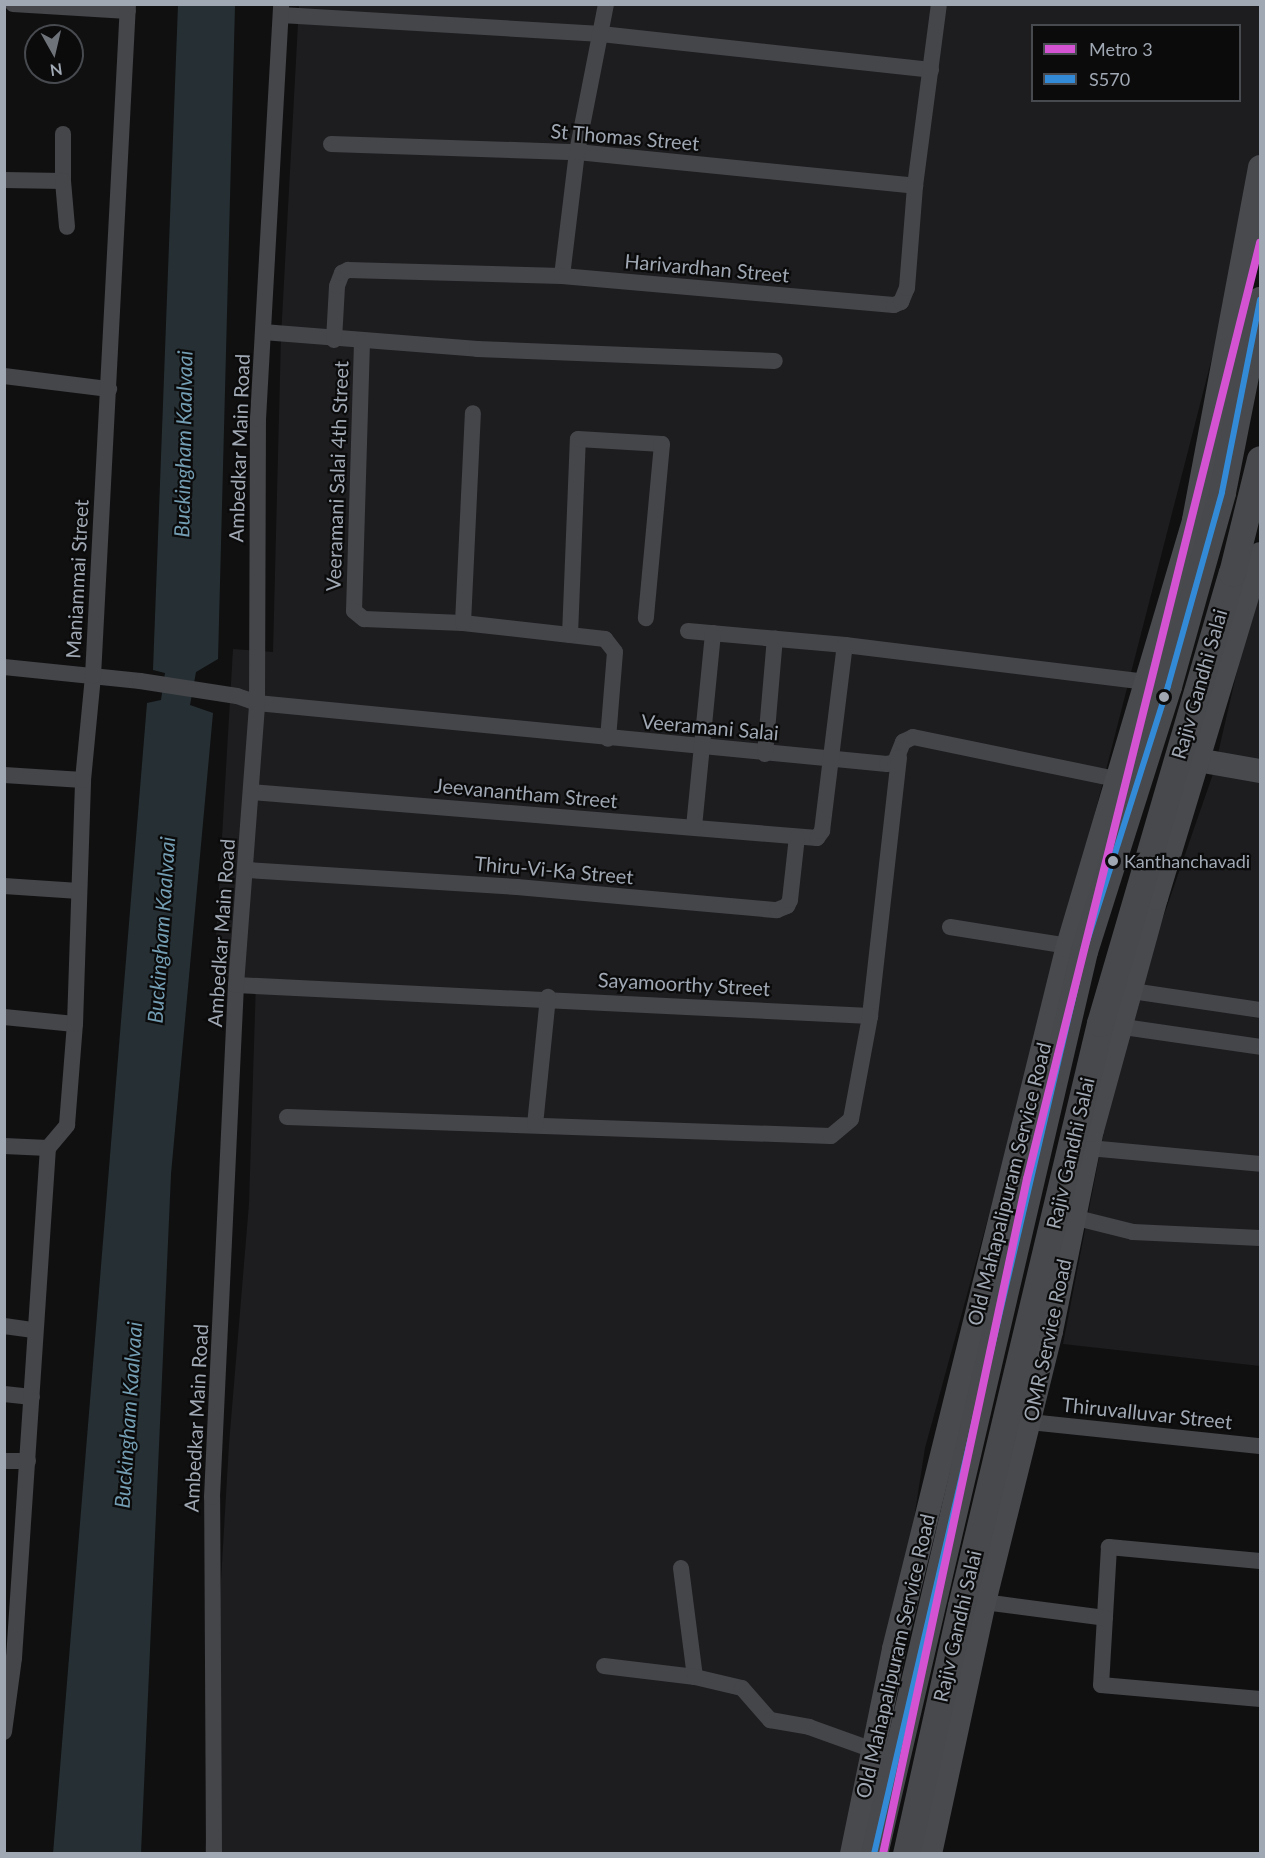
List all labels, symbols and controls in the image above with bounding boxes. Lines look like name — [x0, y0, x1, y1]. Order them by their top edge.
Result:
north arrow — [24, 24, 84, 84]
legend — [1031, 24, 1241, 102]
text: Metro 3 — [1089, 38, 1153, 60]
text: N — [49, 60, 64, 81]
text: S570 — [1089, 68, 1130, 90]
street label: St Thomas Street — [549, 119, 701, 155]
street label: Harivardhan Street — [624, 249, 790, 287]
water label: Buckingham Kaalvaai — [169, 350, 197, 538]
street label: Ambedkar Main Road — [224, 353, 254, 543]
street label: Veeramani Salai 4th Street — [321, 360, 353, 592]
street label: Maniammai Street — [61, 499, 93, 659]
street label: Rajiv Gandhi Salai — [1166, 606, 1232, 762]
unlabelled marker — [1158, 691, 1170, 703]
street label: Veeramani Salai — [640, 709, 780, 745]
street label: Jeevanantham Street — [433, 773, 619, 813]
water label: Buckingham Kaalvaai — [142, 836, 180, 1024]
street label: Ambedkar Main Road — [202, 838, 240, 1028]
place label: Kanthanchavadi — [1124, 850, 1250, 872]
street label: Thiru-Vi-Ka Street — [473, 851, 635, 889]
marker: Kanthanchavadi — [1107, 855, 1119, 867]
street label: Sayamoorthy Street — [597, 967, 771, 1001]
street label: Old Mahapalipuram Service Road — [962, 1040, 1056, 1328]
street label: Rajiv Gandhi Salai — [1041, 1075, 1099, 1231]
street label: OMR Service Road — [1018, 1257, 1076, 1423]
water label: Buckingham Kaalvaai — [109, 1321, 147, 1509]
street label: Ambedkar Main Road — [179, 1323, 213, 1513]
street label: Thiruvalluvar Street — [1060, 1392, 1234, 1434]
street label: Old Mahapalipuram Service Road — [851, 1512, 939, 1800]
street label: Rajiv Gandhi Salai — [928, 1548, 986, 1704]

